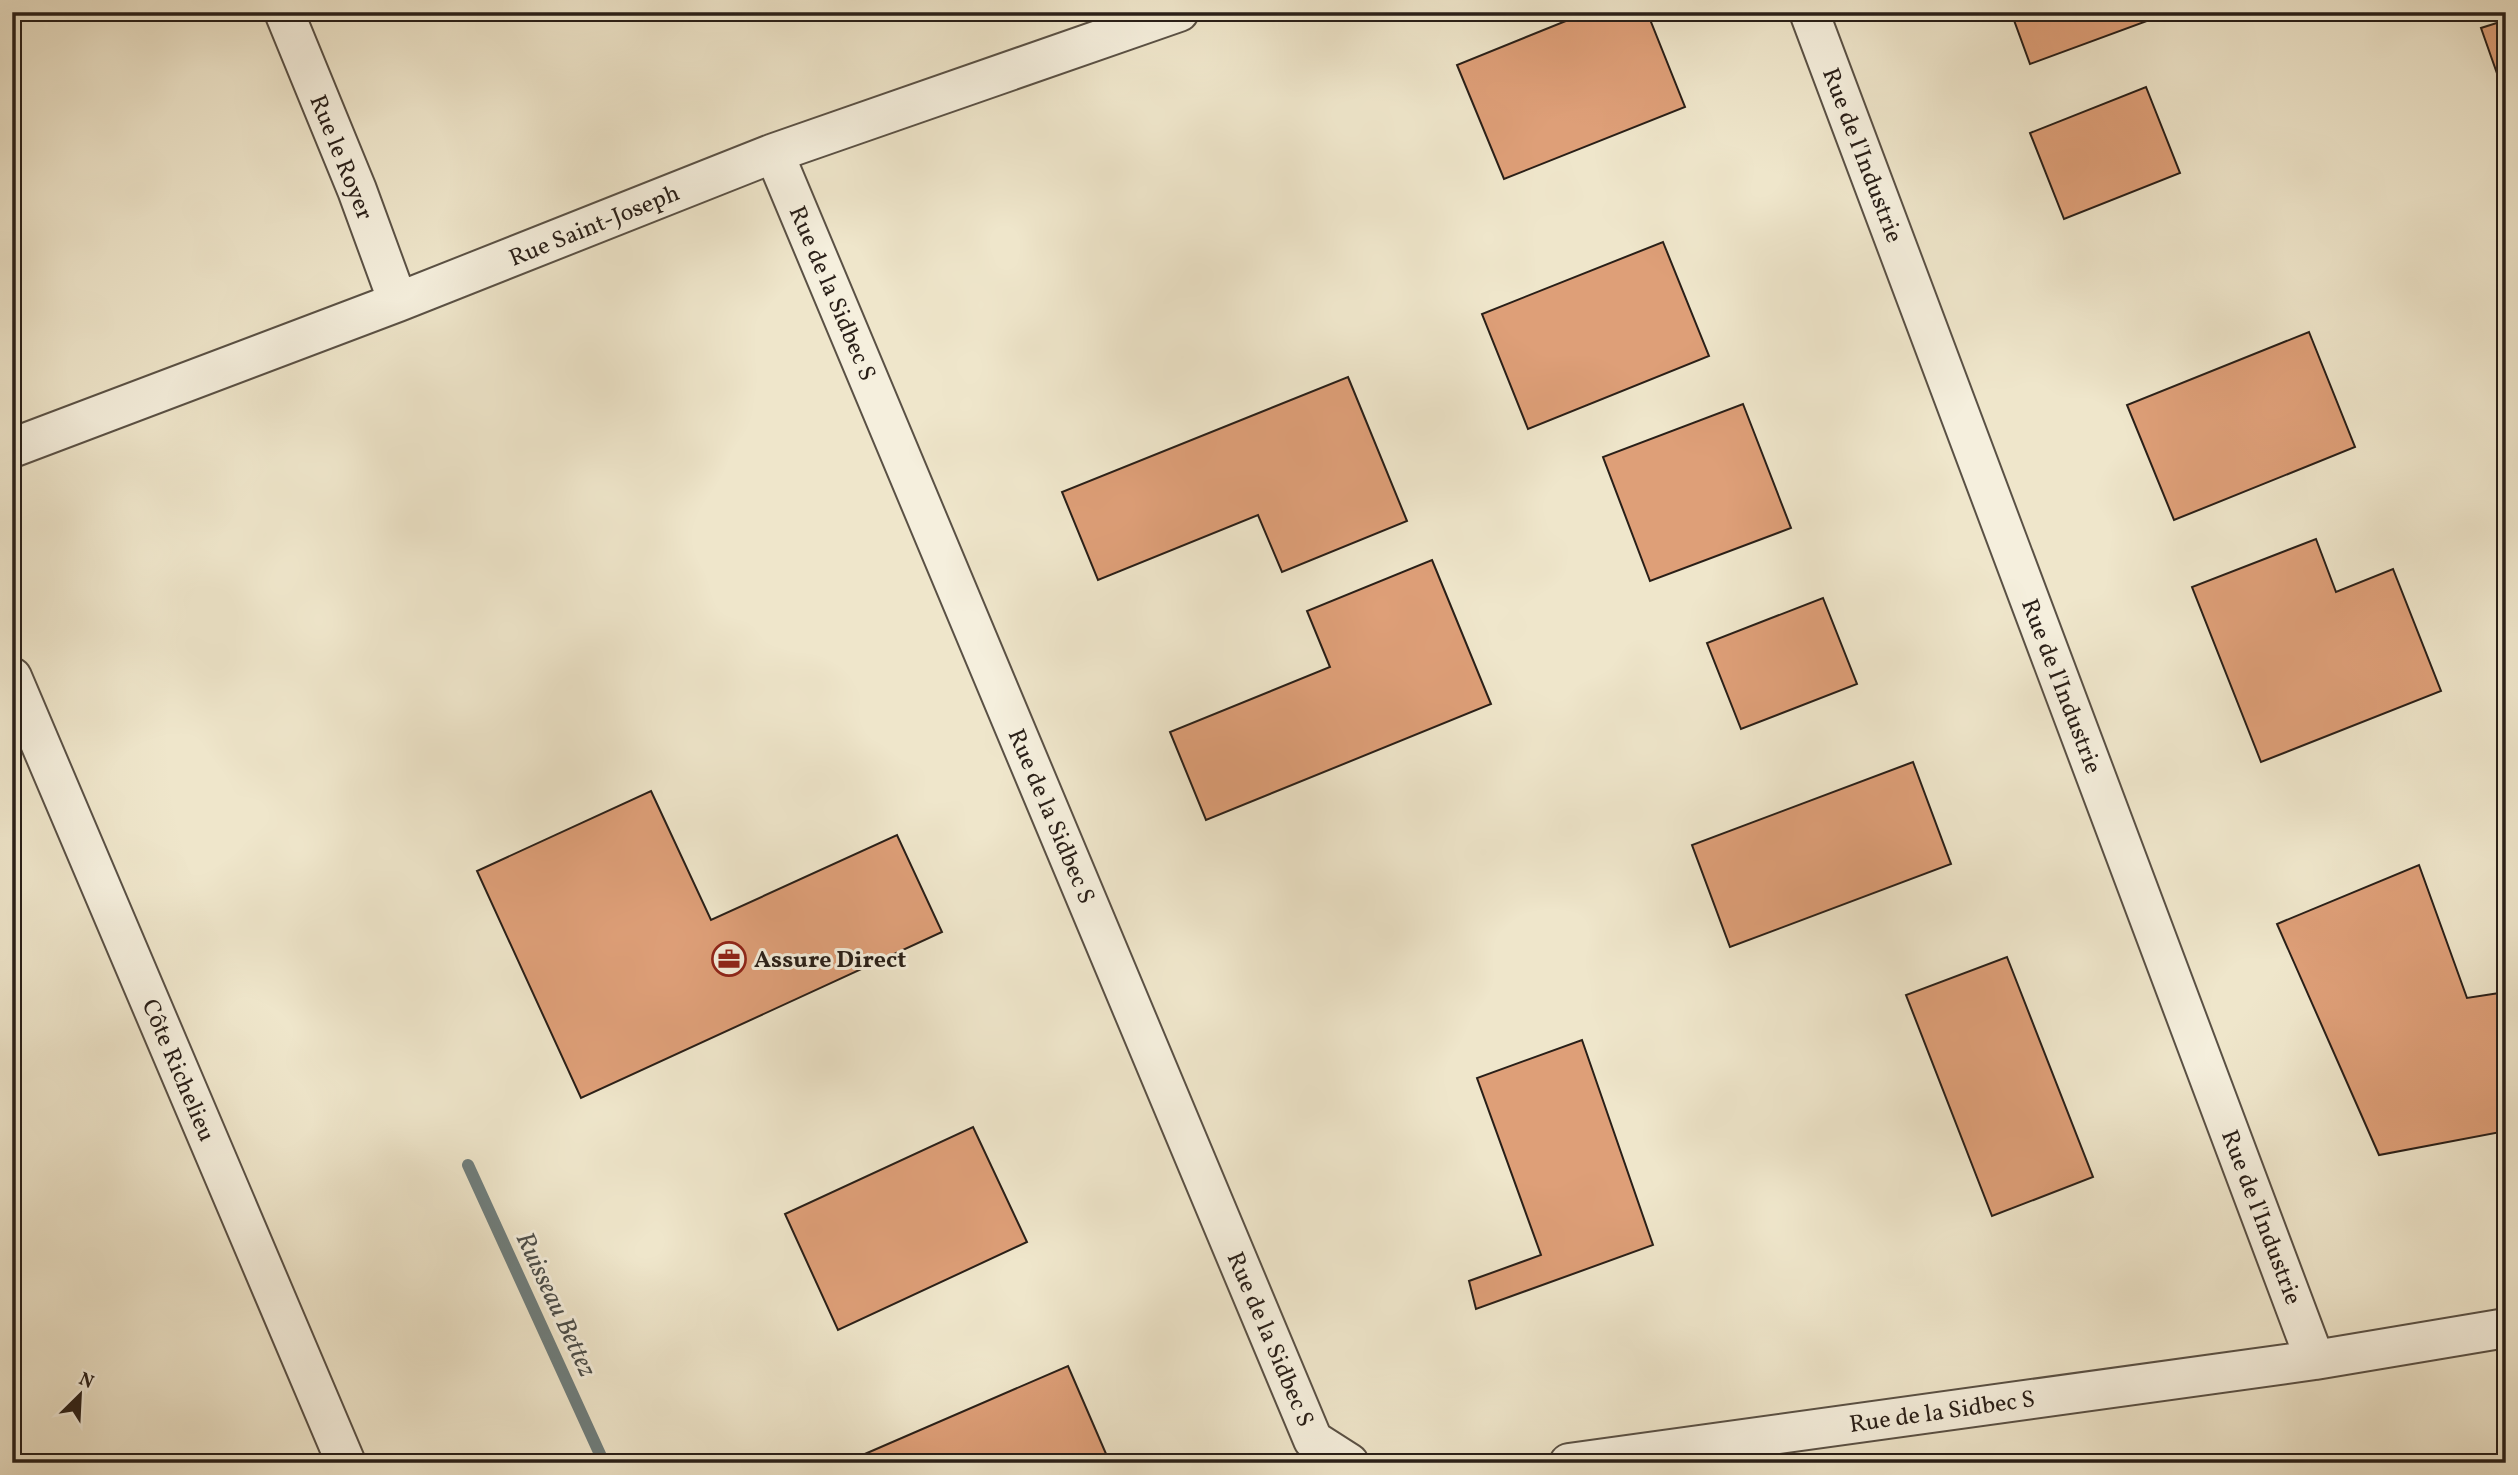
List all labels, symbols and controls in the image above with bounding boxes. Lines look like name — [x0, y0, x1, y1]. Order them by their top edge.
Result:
street label: Rue de l'Industrie — [1812, 63, 1910, 248]
street label: Rue le Royer — [300, 90, 381, 225]
street label: Rue Saint-Joseph — [504, 177, 685, 277]
street label: Rue de la Sidbec S — [779, 201, 883, 387]
street label: Rue de l'Industrie — [2011, 594, 2109, 779]
street label: Rue de la Sidbec S — [998, 724, 1102, 910]
office icon: Assure Direct — [710, 940, 748, 978]
place label: Assure Direct — [754, 944, 906, 978]
street label: Côte Richelieu — [132, 994, 222, 1147]
street label: Rue de l'Industrie — [2211, 1125, 2309, 1310]
water label: Ruisseau Bettez — [506, 1227, 604, 1383]
street label: Rue de la Sidbec S — [1217, 1247, 1321, 1433]
north arrow — [46, 1360, 116, 1430]
text: N — [75, 1367, 98, 1396]
street label: Rue de la Sidbec S — [1847, 1383, 2037, 1443]

